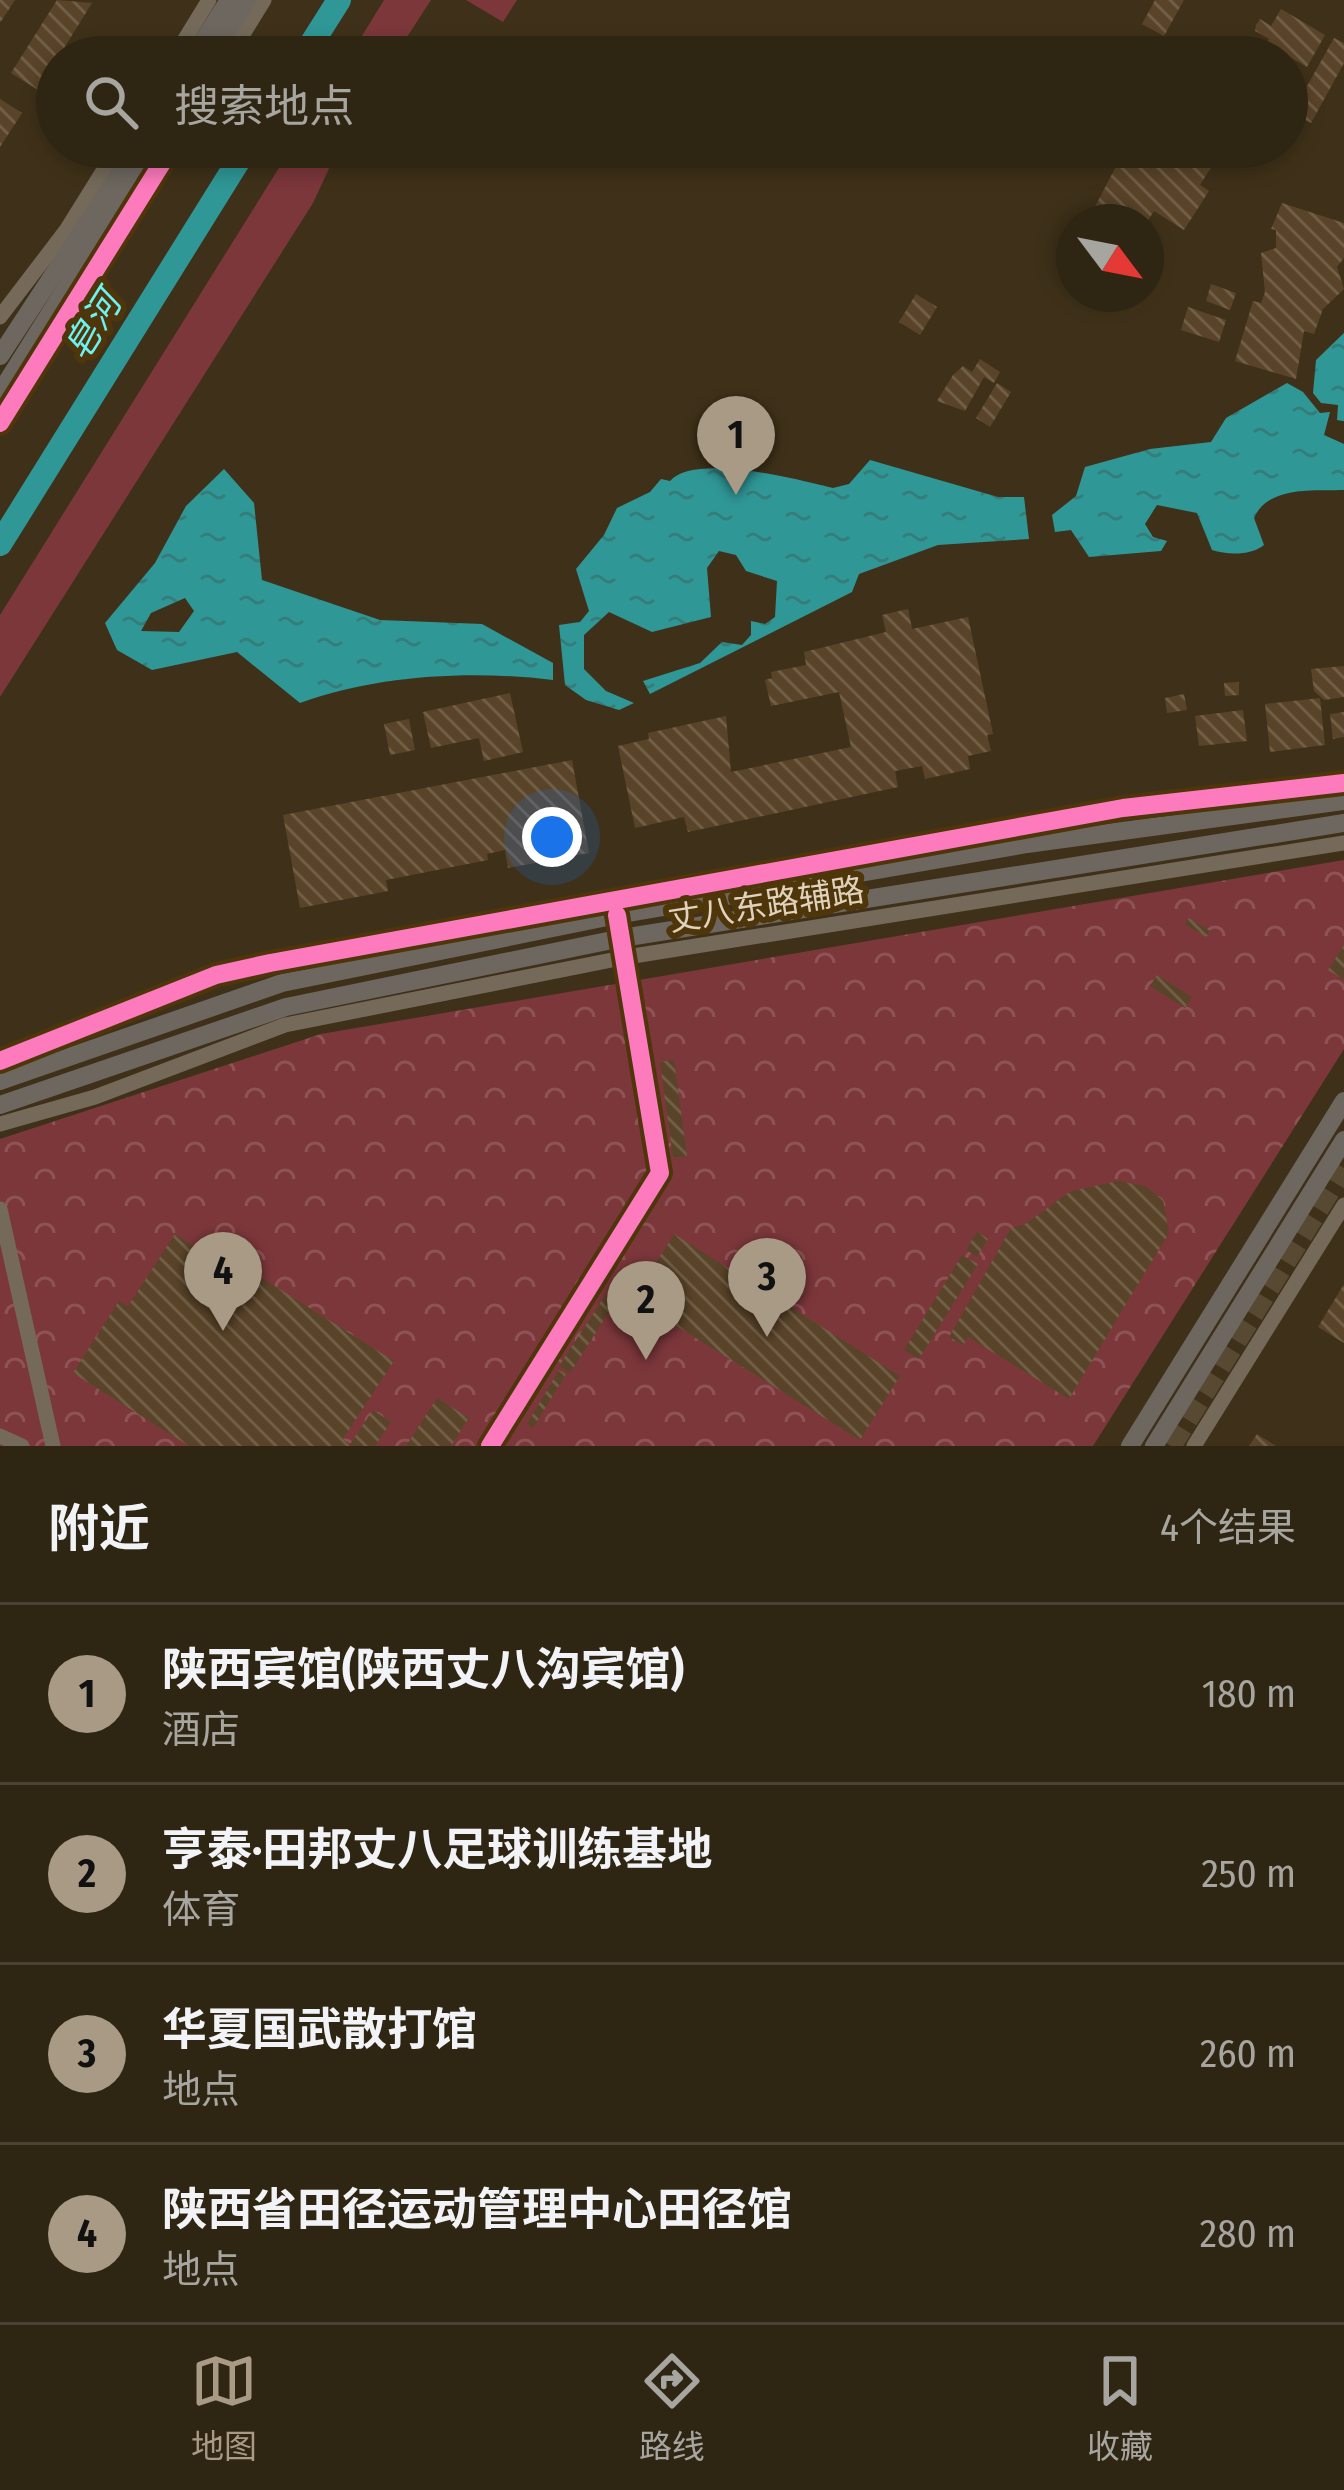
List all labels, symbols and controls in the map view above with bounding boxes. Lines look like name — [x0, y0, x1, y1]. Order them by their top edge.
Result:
search box — [36, 36, 1308, 168]
icon: search — [78, 69, 144, 135]
text: 搜索地点 — [174, 80, 354, 134]
north arrow — [1056, 204, 1164, 312]
water label: 皂河 — [55, 279, 134, 368]
pin: 1 — [697, 396, 775, 495]
your location — [522, 807, 582, 867]
street label: 丈八东路辅路 — [665, 870, 867, 940]
pin: 4 — [184, 1232, 262, 1331]
pin: 3 — [728, 1238, 806, 1337]
pin: 2 — [607, 1261, 685, 1360]
text: 附近 — [48, 1498, 150, 1560]
text: 4个结果 — [1160, 1505, 1296, 1551]
text: 陕西宾馆(陕西丈八沟宾馆) — [162, 1643, 684, 1697]
text: 1 — [79, 1671, 95, 1717]
text: 180 m — [1202, 1671, 1296, 1717]
text: 酒店 — [162, 1707, 240, 1753]
text: 亨泰·田邦丈八足球训练基地 — [162, 1823, 712, 1877]
text: 2 — [78, 1851, 96, 1897]
text: 250 m — [1201, 1851, 1296, 1897]
text: 体育 — [162, 1887, 240, 1933]
text: 华夏国武散打馆 — [162, 2003, 477, 2057]
text: 3 — [78, 2031, 96, 2077]
text: 260 m — [1200, 2031, 1296, 2077]
text: 地点 — [162, 2067, 240, 2113]
text: 陕西省田径运动管理中心田径馆 — [162, 2183, 792, 2237]
text: 4 — [77, 2211, 97, 2257]
text: 280 m — [1200, 2211, 1296, 2257]
text: 地点 — [162, 2247, 240, 2293]
tab: 地图 — [191, 2348, 257, 2468]
tab: 路线 — [639, 2348, 705, 2468]
tab: 收藏 — [1087, 2348, 1153, 2468]

